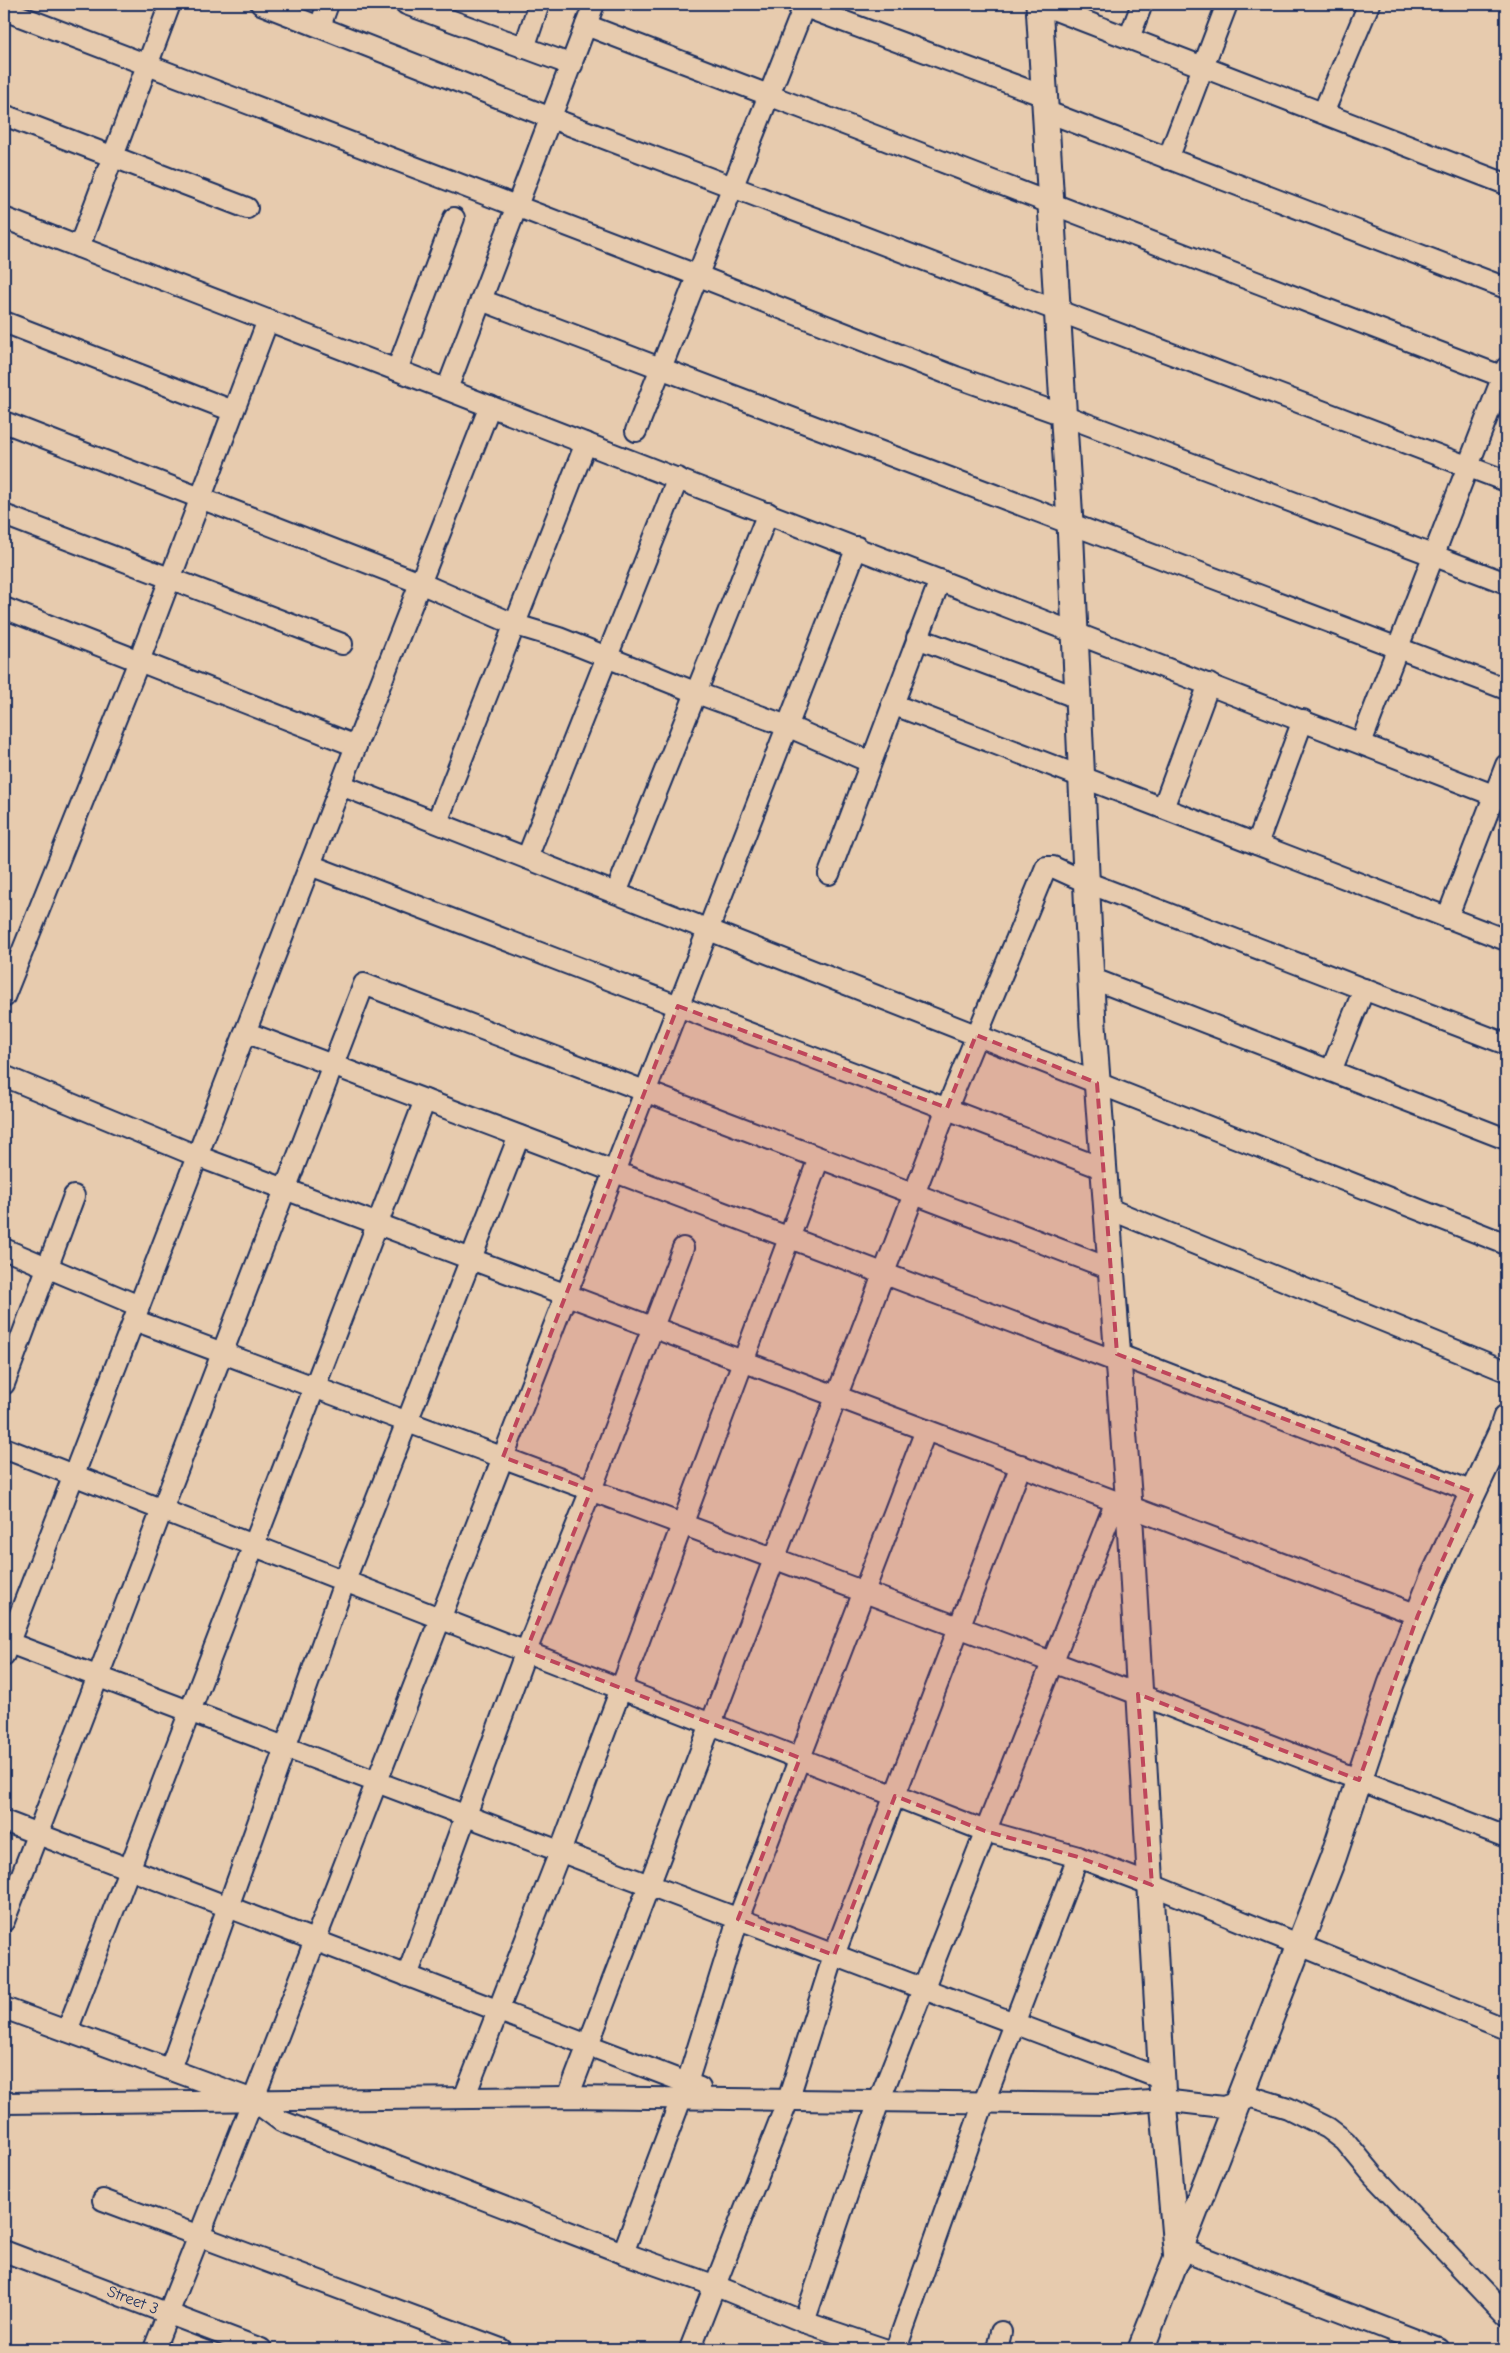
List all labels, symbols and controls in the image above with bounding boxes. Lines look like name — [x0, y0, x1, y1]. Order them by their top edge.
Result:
street label: Street 3 — [105, 2282, 161, 2318]

